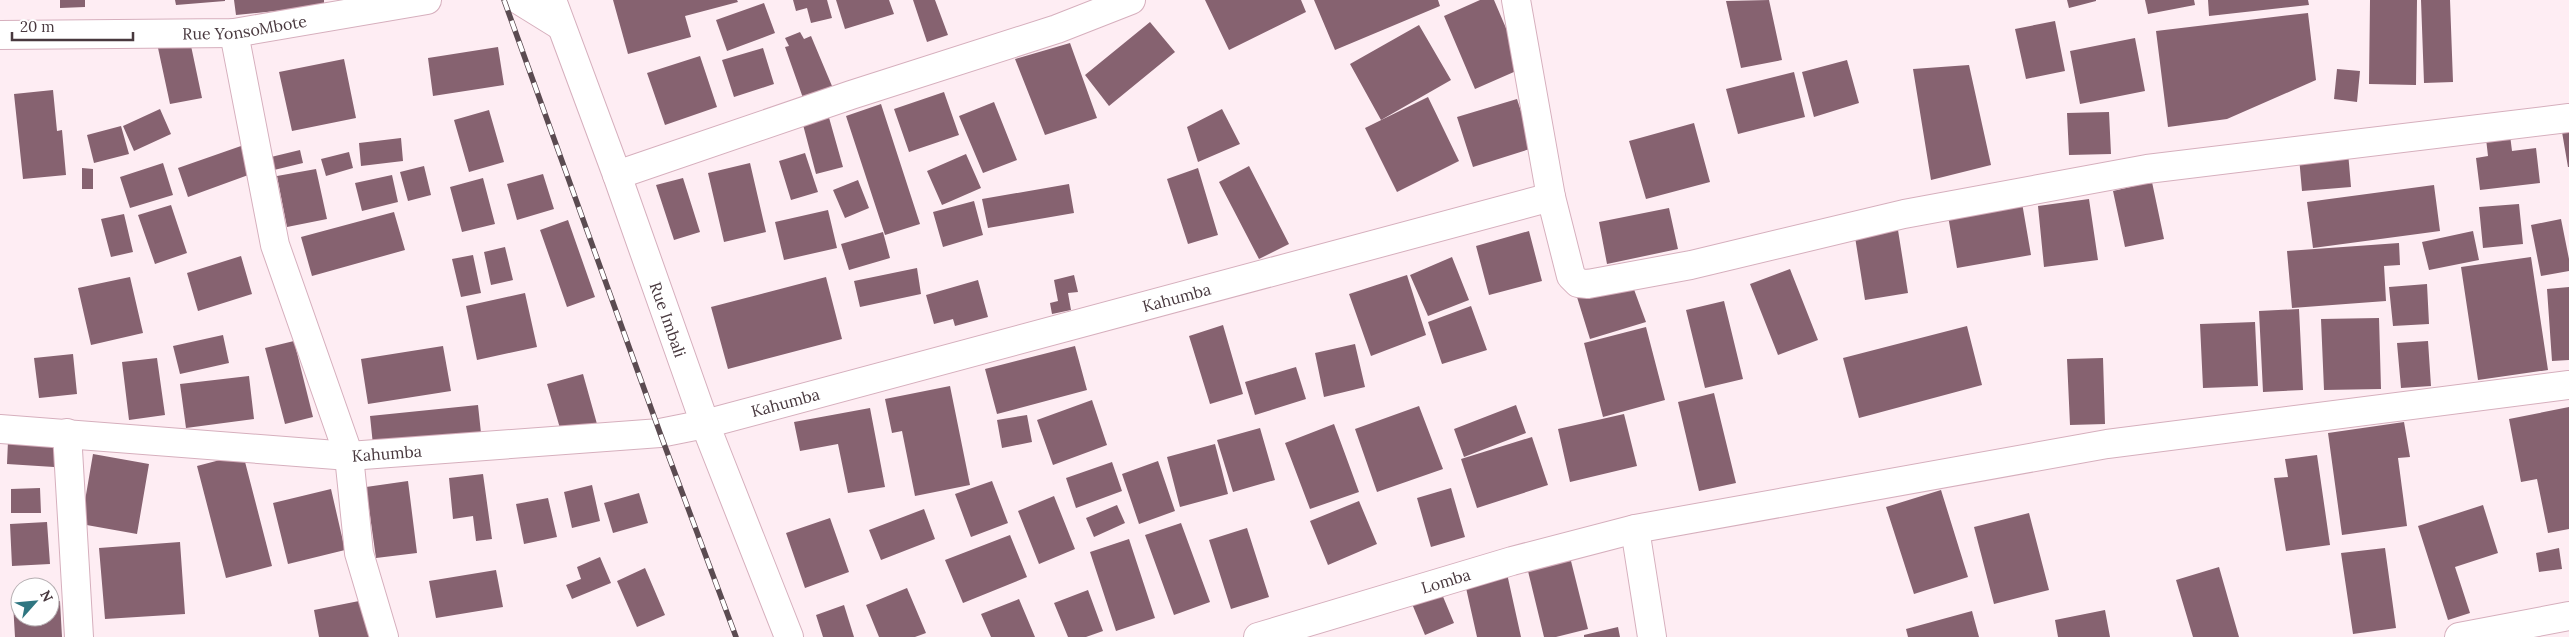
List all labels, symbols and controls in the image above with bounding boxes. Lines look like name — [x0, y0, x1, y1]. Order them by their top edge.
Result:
scale bar — [12, 10, 134, 42]
street label: Rue YonsoMbote — [182, 11, 309, 43]
text: 20 m — [20, 17, 55, 36]
street label: Rue Imbali — [646, 279, 691, 360]
street label: Kahumba — [1140, 279, 1213, 316]
street label: Kahumba — [749, 384, 822, 421]
street label: Kahumba — [351, 441, 423, 466]
street label: Lomba — [1419, 564, 1473, 598]
north arrow — [10, 577, 60, 627]
text: N — [36, 587, 57, 605]

